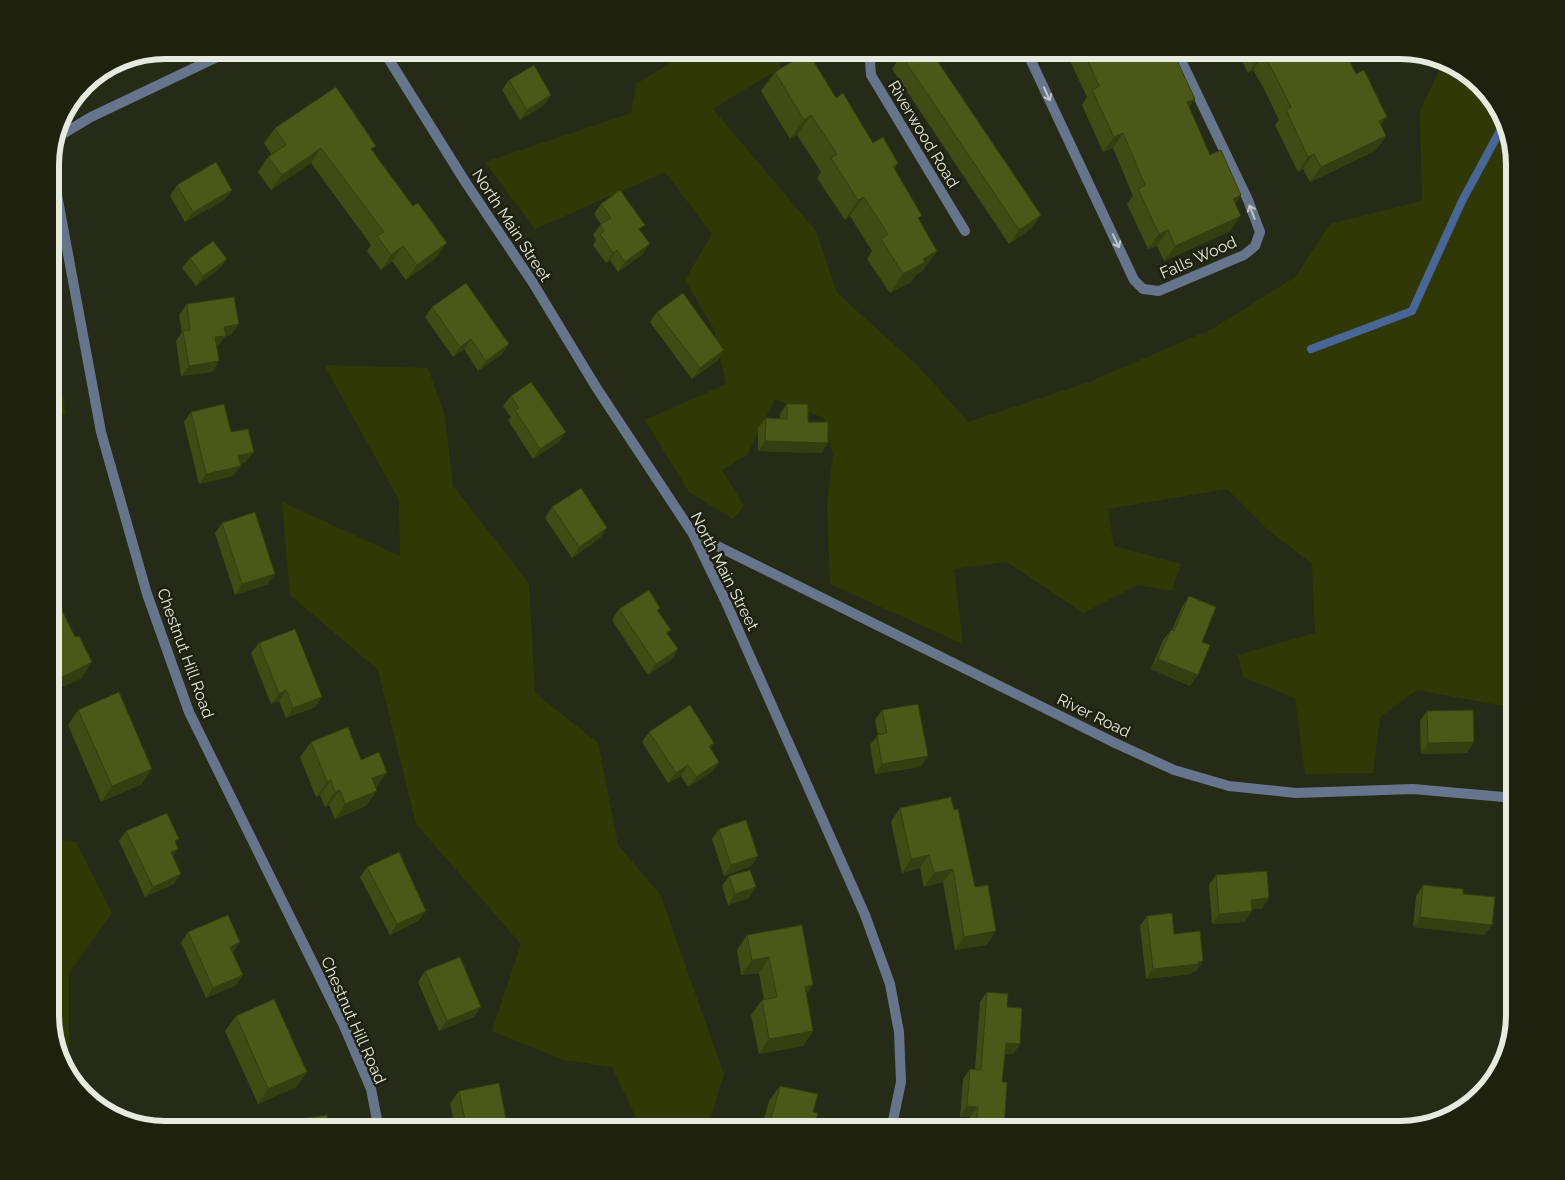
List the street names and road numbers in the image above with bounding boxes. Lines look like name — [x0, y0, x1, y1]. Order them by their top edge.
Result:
street label: Riverwood Road — [884, 77, 963, 191]
street label: North Main Street — [468, 166, 555, 286]
street label: Falls Wood — [1157, 232, 1239, 283]
street label: North Main Street — [687, 509, 763, 634]
street label: Chestnut Hill Road — [153, 586, 218, 721]
street label: River Road — [1054, 690, 1134, 741]
street label: Chestnut Hill Road — [317, 954, 390, 1087]

